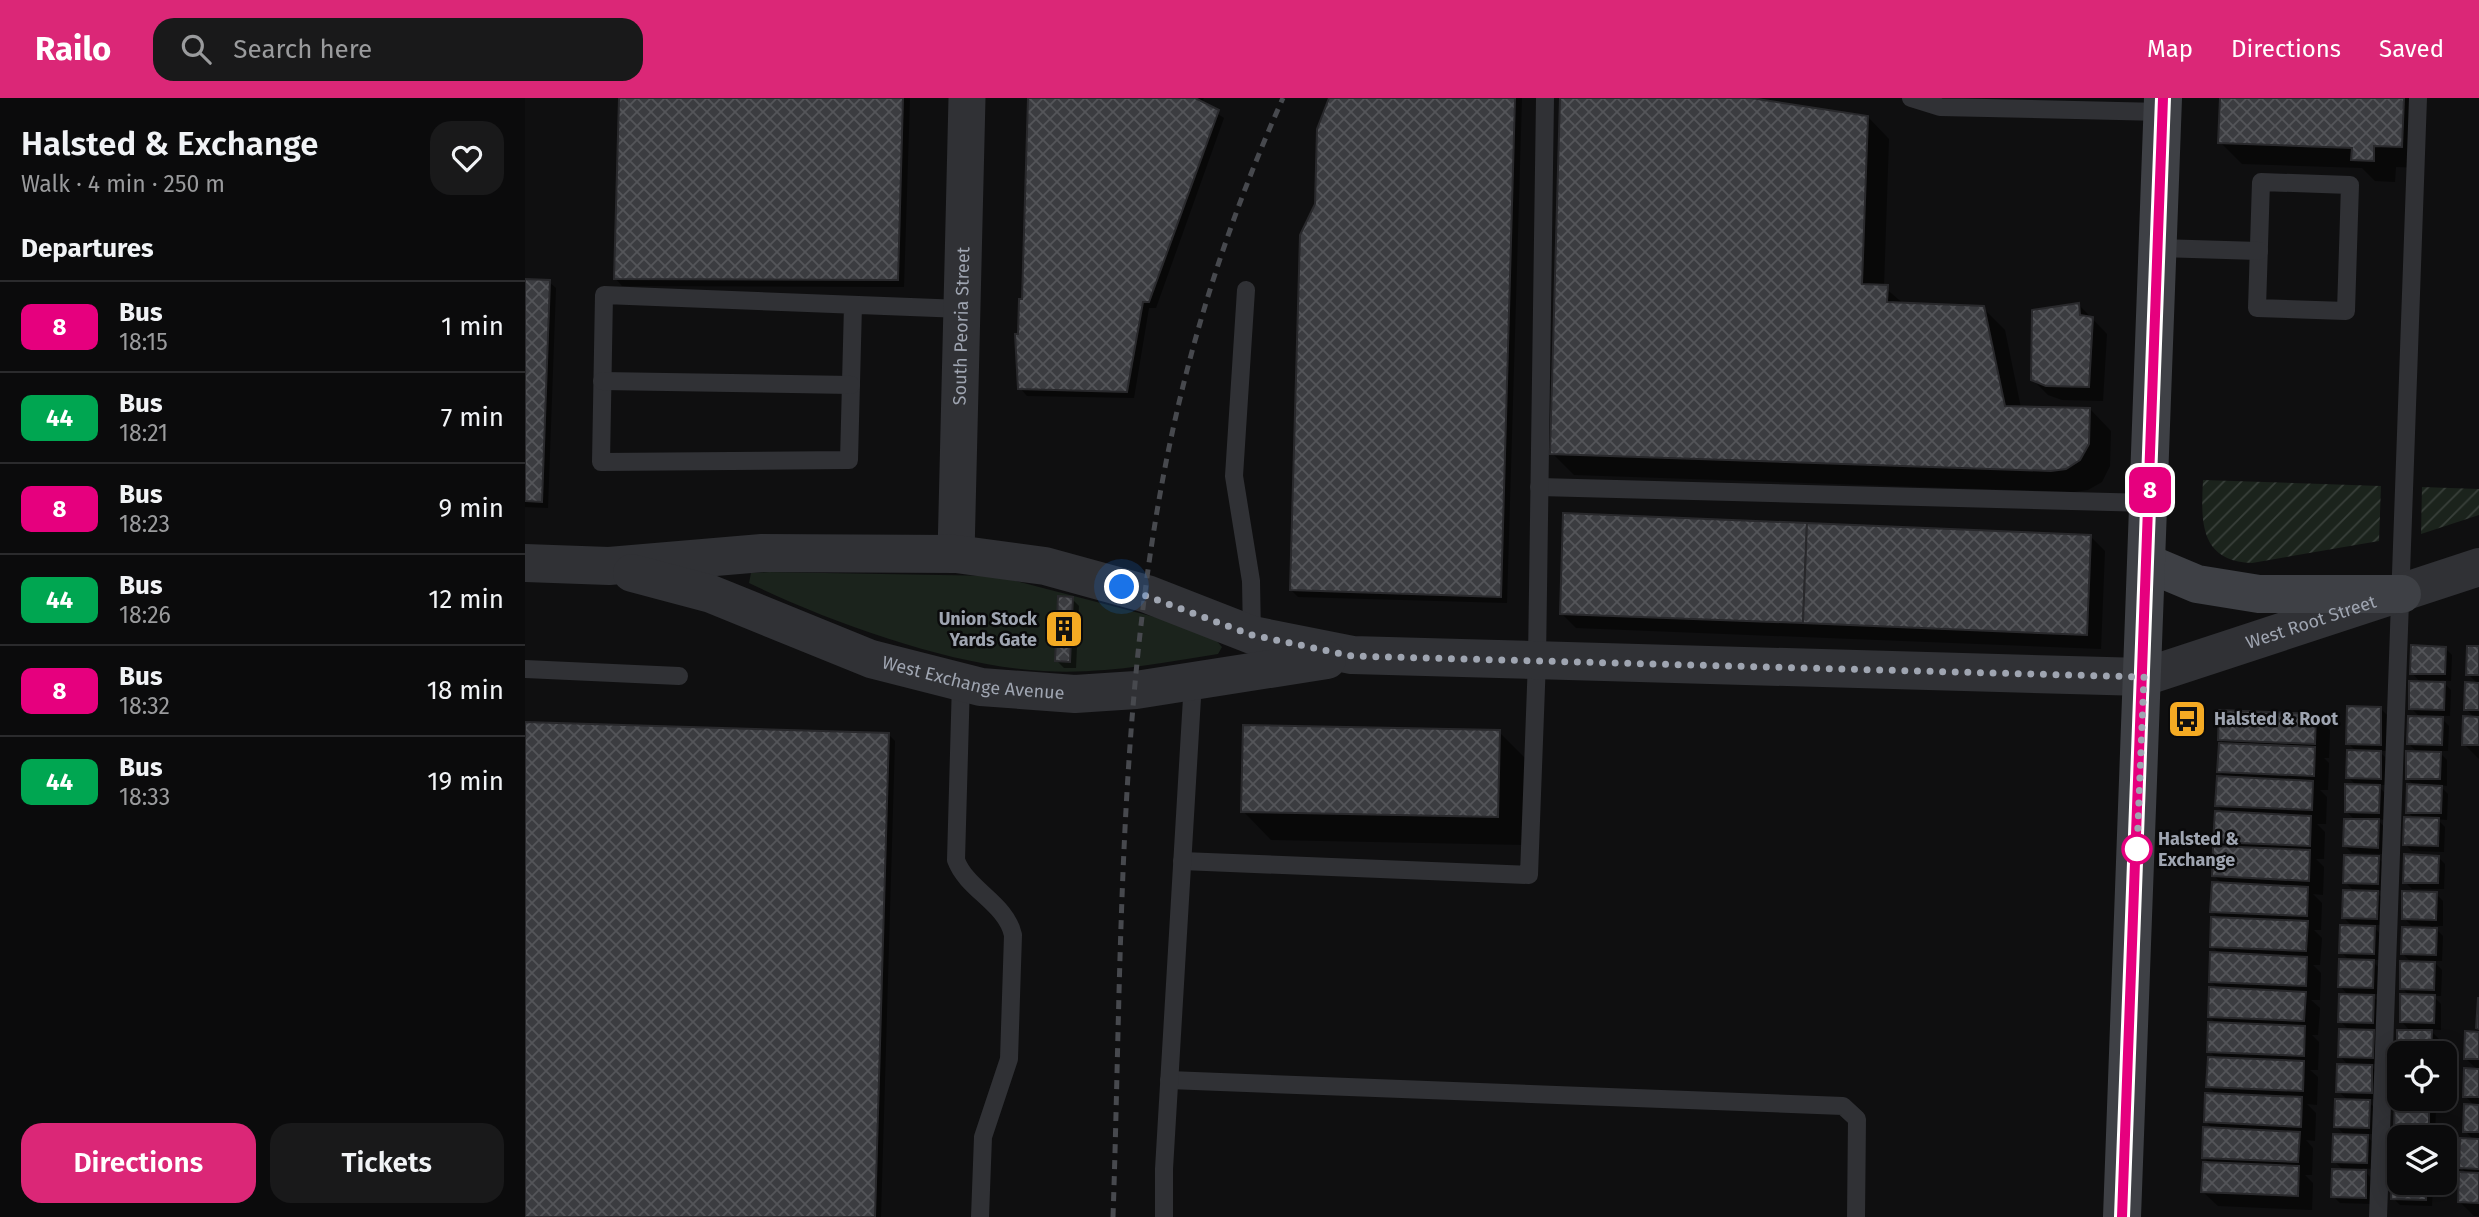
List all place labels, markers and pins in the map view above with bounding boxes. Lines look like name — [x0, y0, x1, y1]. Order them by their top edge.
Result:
place label: Union Stock Yards Gate — [939, 608, 1038, 651]
building icon: Union Stock Yards Gate — [1043, 608, 1085, 650]
bus stop icon: Halsted & Root — [2166, 698, 2208, 740]
place label: Halsted & Root — [2214, 708, 2339, 730]
place label: Halsted & Exchange — [2158, 828, 2239, 871]
marker: Halsted & Exchange — [2122, 834, 2152, 864]

